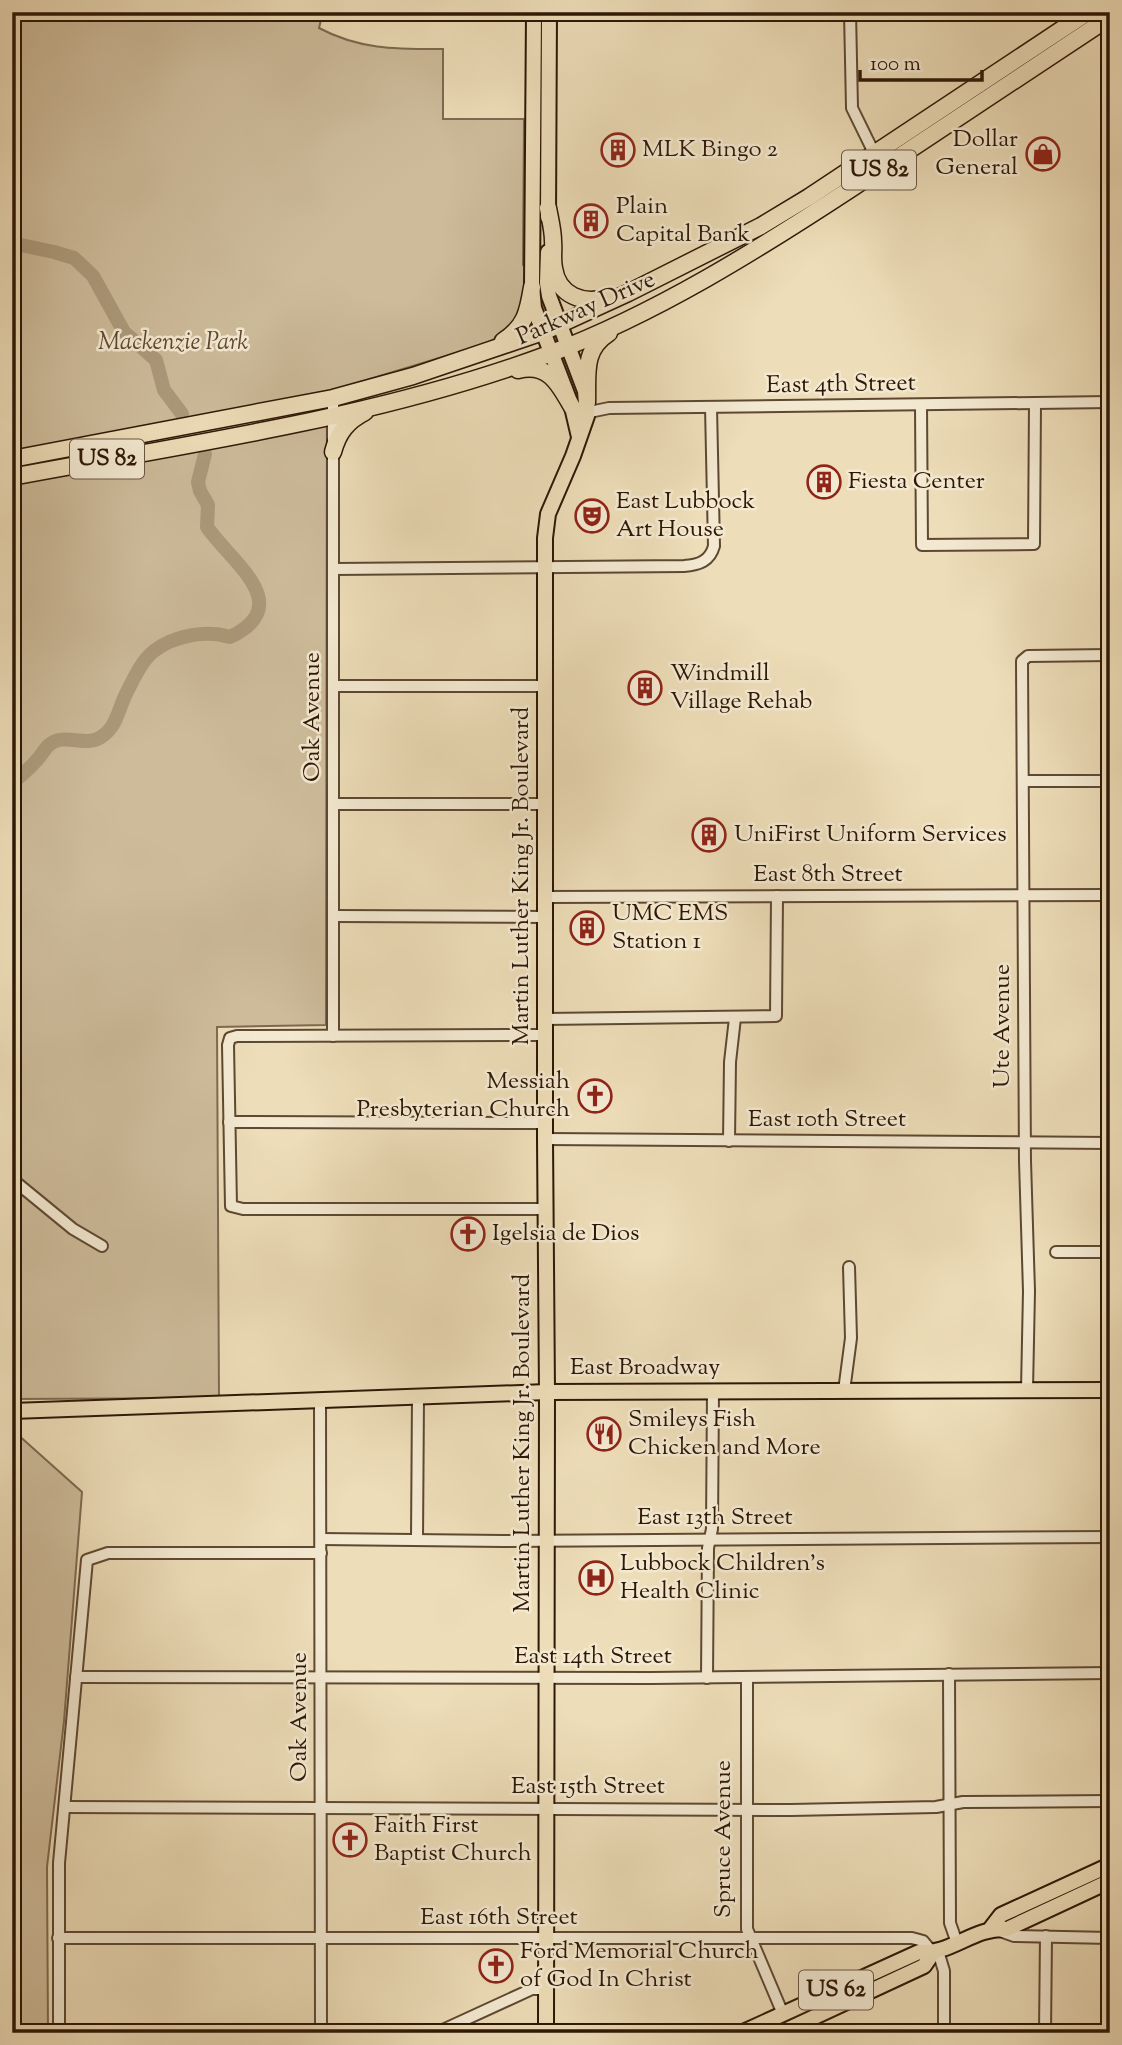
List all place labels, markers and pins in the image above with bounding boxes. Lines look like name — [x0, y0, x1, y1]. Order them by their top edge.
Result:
place label: Dollar General — [935, 123, 1018, 185]
building icon: MLK Bingo 2 — [599, 131, 637, 169]
place label: MLK Bingo 2 — [642, 133, 778, 167]
shop icon: Dollar General — [1024, 135, 1062, 173]
place label: Plain Capital Bank — [616, 190, 750, 252]
building icon: Plain Capital Bank — [572, 202, 610, 240]
building icon: Fiesta Center — [805, 463, 843, 501]
place label: Fiesta Center — [848, 465, 985, 499]
place label: East Lubbock Art House — [616, 485, 755, 547]
theatre icon: East Lubbock Art House — [573, 497, 611, 535]
place label: Windmill Village Rehab — [670, 657, 812, 719]
building icon: Windmill Village Rehab — [626, 669, 664, 707]
building icon: UniFirst Uniform Services — [690, 816, 728, 854]
place label: UniFirst Uniform Services — [734, 818, 1007, 852]
place label: UMC EMS Station 1 — [612, 897, 728, 959]
building icon: UMC EMS Station 1 — [568, 909, 606, 947]
place label: Messiah Presbyterian Church — [357, 1065, 570, 1127]
church icon: Messiah Presbyterian Church — [576, 1077, 614, 1115]
church icon: Igelsia de Dios — [449, 1215, 487, 1253]
place label: Igelsia de Dios — [492, 1217, 640, 1251]
place label: Smileys Fish Chicken and More — [628, 1403, 821, 1465]
restaurant icon: Smileys Fish Chicken and More — [585, 1415, 623, 1453]
place label: Lubbock Children's Health Clinic — [620, 1547, 825, 1609]
hospital icon: Lubbock Children's Health Clinic — [577, 1559, 615, 1597]
place label: Faith First Baptist Church — [374, 1809, 532, 1871]
church icon: Faith First Baptist Church — [331, 1821, 369, 1859]
place label: Ford Memorial Church of God In Christ — [520, 1935, 759, 1997]
church icon: Ford Memorial Church of God In Christ — [477, 1947, 515, 1985]

